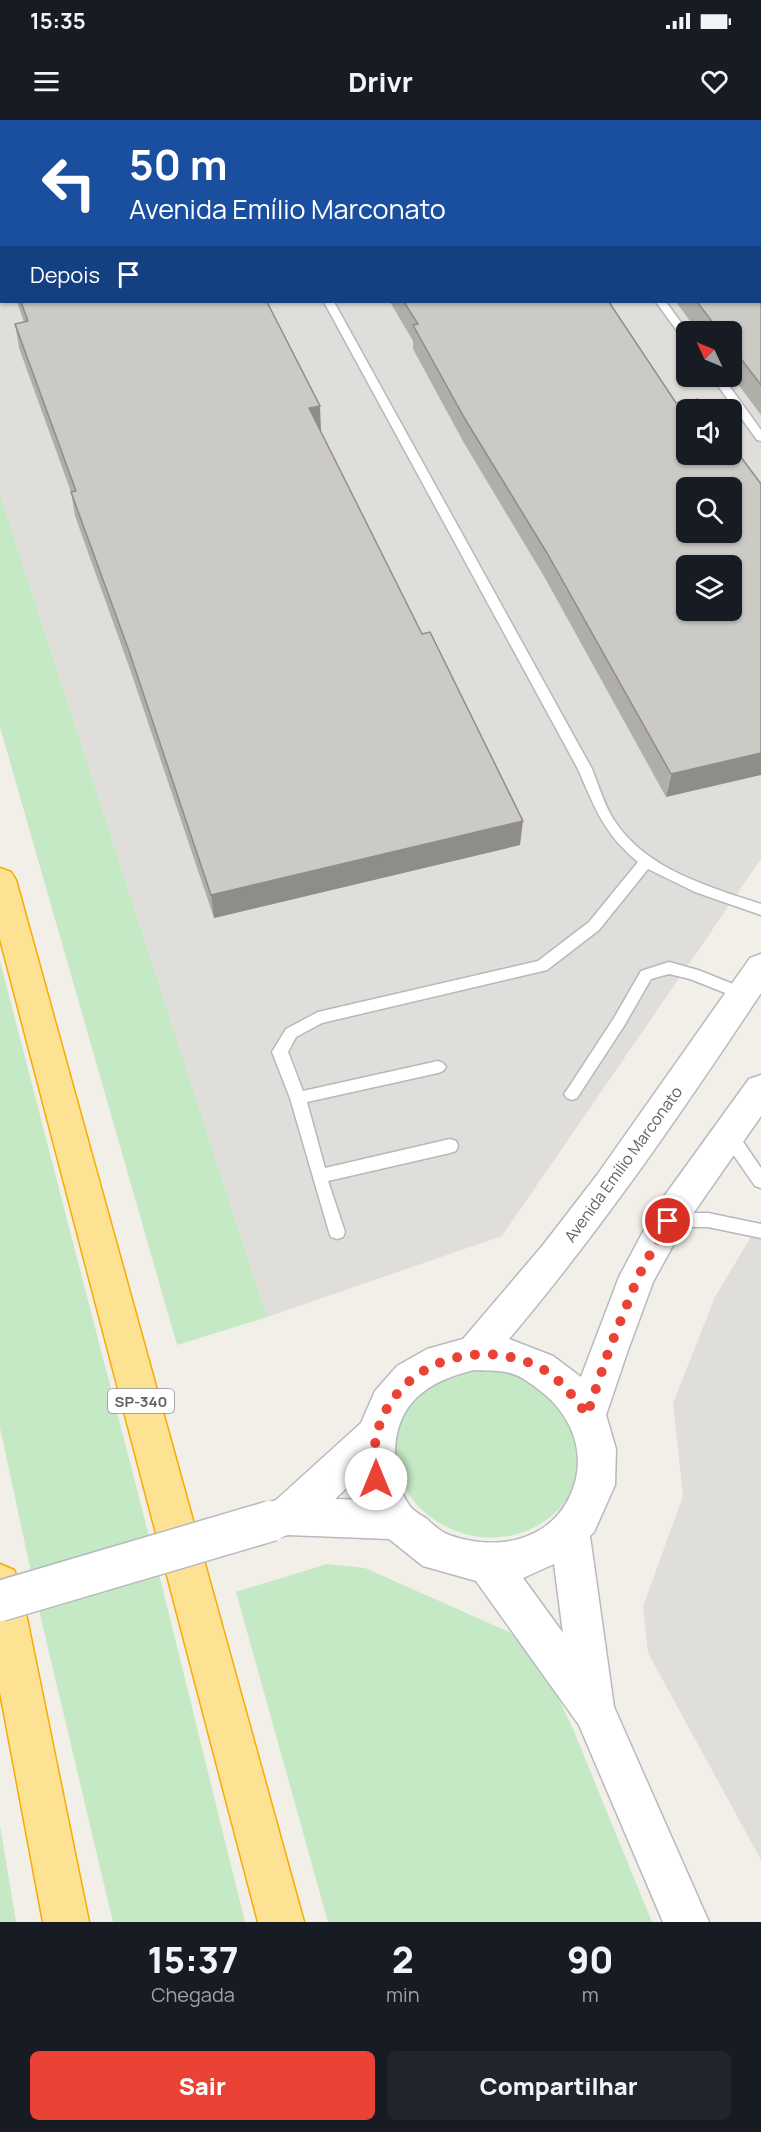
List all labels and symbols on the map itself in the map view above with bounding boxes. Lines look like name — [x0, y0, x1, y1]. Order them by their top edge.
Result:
north arrow — [676, 321, 742, 387]
street label: Avenida Emílio Marconato — [559, 1082, 687, 1246]
pin — [642, 1195, 693, 1246]
road number: SP-340 — [108, 1389, 174, 1413]
position arrow — [344, 1447, 408, 1511]

